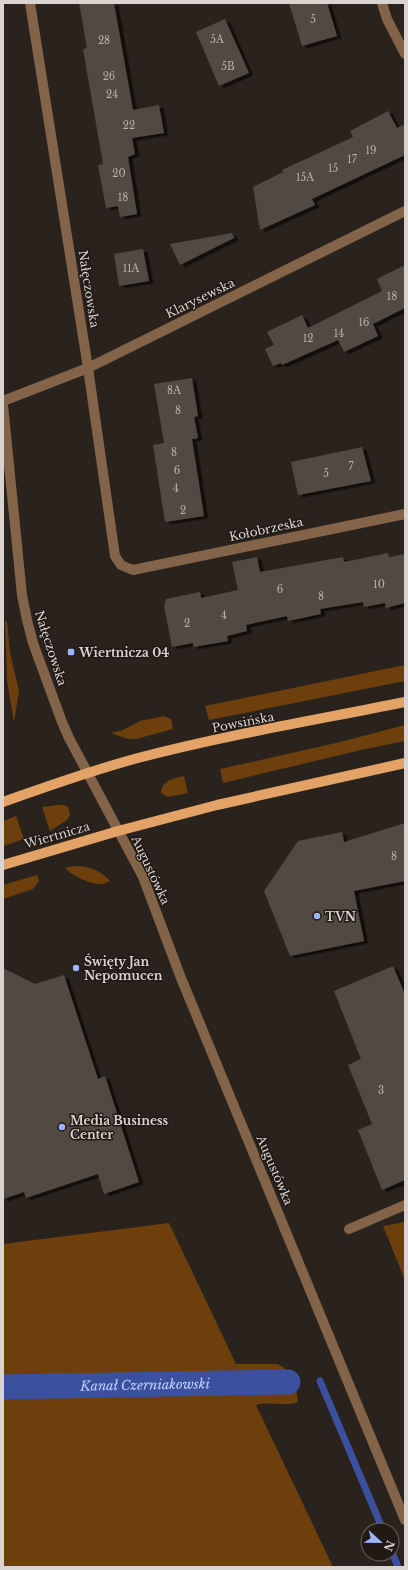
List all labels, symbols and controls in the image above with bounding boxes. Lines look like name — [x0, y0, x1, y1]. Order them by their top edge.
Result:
house number: 5 — [310, 13, 316, 26]
house number: 5A — [210, 33, 224, 46]
house number: 28 — [98, 34, 110, 47]
house number: 5B — [221, 60, 235, 73]
house number: 26 — [103, 70, 115, 83]
house number: 24 — [106, 88, 118, 101]
house number: 22 — [123, 119, 135, 132]
house number: 19 — [366, 144, 376, 157]
house number: 17 — [347, 153, 358, 166]
house number: 15 — [328, 162, 338, 175]
house number: 20 — [112, 167, 126, 180]
house number: 15A — [296, 171, 314, 184]
house number: 18 — [118, 191, 128, 204]
street label: Nałęczowska — [75, 249, 103, 329]
house number: 11A — [123, 262, 140, 275]
street label: Klarysewska — [163, 275, 237, 321]
house number: 18 — [387, 290, 397, 303]
house number: 16 — [359, 316, 369, 329]
house number: 14 — [334, 327, 344, 340]
house number: 12 — [303, 332, 313, 345]
house number: 8A — [167, 384, 181, 397]
house number: 8 — [175, 404, 181, 417]
house number: 8 — [171, 446, 177, 459]
house number: 7 — [348, 460, 354, 473]
house number: 6 — [174, 464, 180, 477]
house number: 5 — [323, 467, 329, 480]
house number: 4 — [173, 482, 179, 495]
house number: 2 — [180, 504, 186, 517]
street label: Kołobrzeska — [228, 514, 305, 544]
house number: 10 — [373, 578, 385, 591]
house number: 6 — [277, 583, 283, 596]
house number: 8 — [318, 590, 324, 603]
street label: Nałęczowska — [32, 609, 70, 688]
house number: 4 — [221, 609, 227, 622]
house number: 2 — [184, 617, 190, 630]
place label: Wiertnicza 04 — [78, 645, 169, 660]
marker: Wiertnicza 04 — [66, 647, 76, 657]
street label: Powsińska — [211, 709, 276, 735]
street label: Wiertnicza — [22, 818, 92, 852]
street label: Augustówka — [128, 832, 174, 907]
house number: 8 — [391, 850, 397, 863]
place label: TVN — [325, 909, 357, 924]
marker: TVN — [312, 911, 322, 921]
place label: Święty Jan Nepomucen — [84, 953, 163, 983]
marker: Święty Jan Nepomucen — [71, 963, 81, 973]
house number: 3 — [378, 1084, 384, 1097]
place label: Media Business Center — [70, 1113, 168, 1142]
marker: Media Business Center — [57, 1122, 67, 1132]
street label: Augustówka — [253, 1132, 297, 1207]
water label: Kanał Czerniakowski — [79, 1375, 210, 1394]
north arrow — [360, 1522, 400, 1562]
text: N — [381, 1538, 398, 1554]

